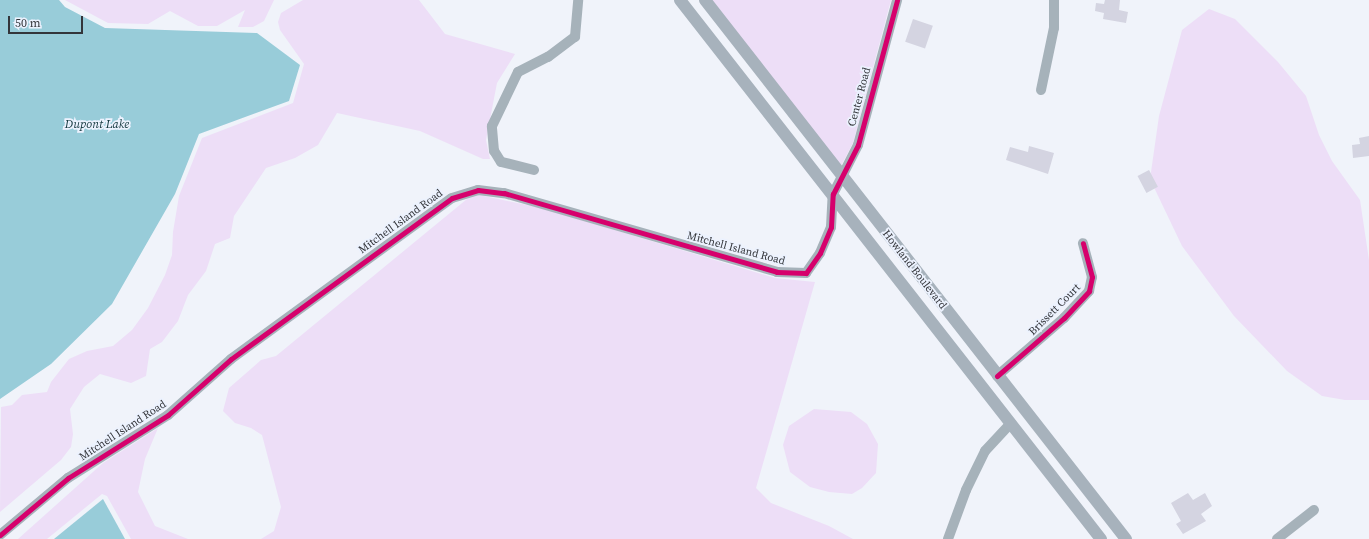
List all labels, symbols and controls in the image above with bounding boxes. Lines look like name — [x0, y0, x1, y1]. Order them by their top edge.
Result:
scale bar — [10, 8, 85, 34]
text: 50 m — [15, 15, 41, 31]
street label: Center Road — [846, 66, 874, 128]
water label: Dupont Lake — [65, 118, 129, 132]
street label: Mitchell Island Road — [356, 187, 446, 257]
street label: Howland Boulevard — [879, 228, 949, 312]
street label: Mitchell Island Road — [686, 230, 786, 268]
street label: Brissett Court — [1026, 281, 1084, 339]
street label: Mitchell Island Road — [77, 398, 169, 464]

